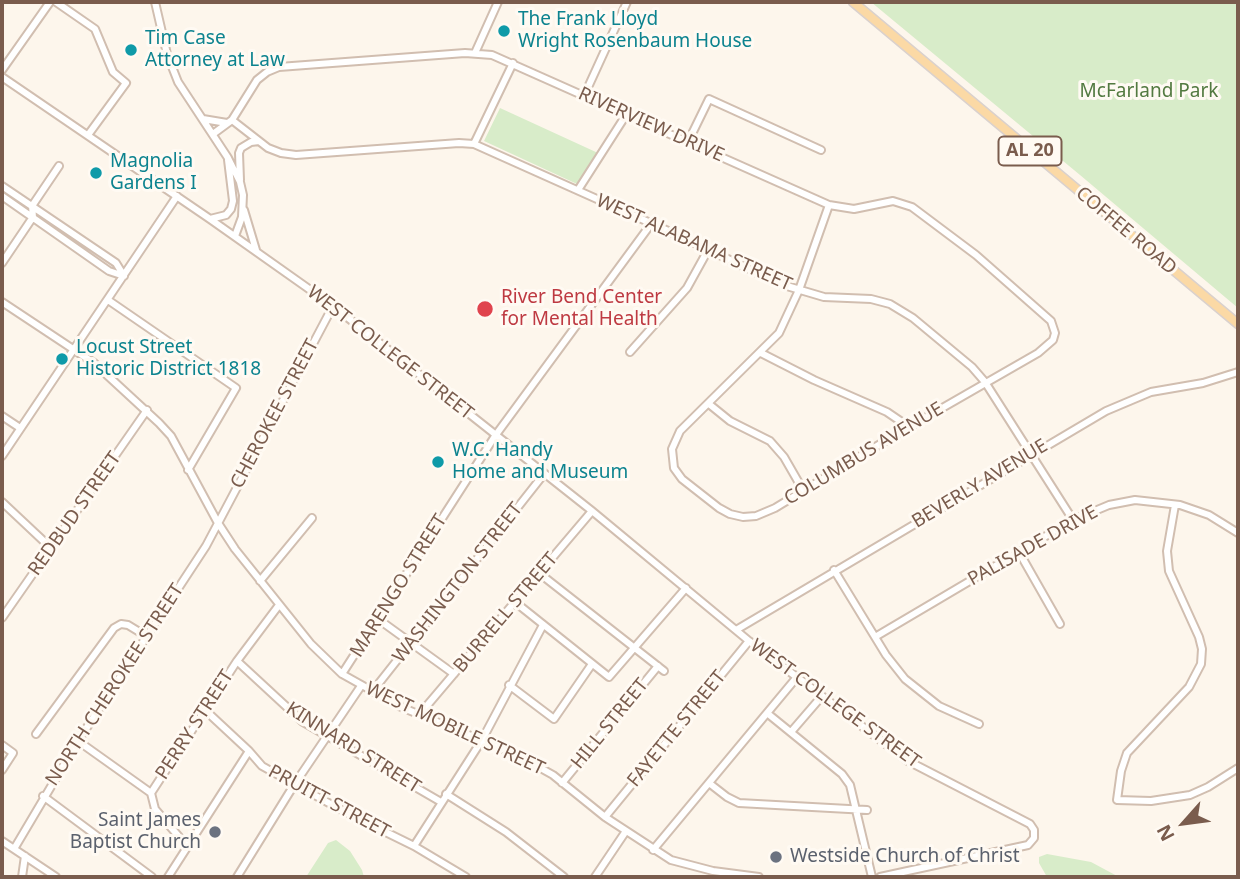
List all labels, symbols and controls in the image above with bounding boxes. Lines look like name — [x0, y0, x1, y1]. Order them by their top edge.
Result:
place label: The Frank Lloyd Wright Rosenbaum House — [518, 9, 752, 53]
marker: The Frank Lloyd Wright Rosenbaum House — [496, 23, 512, 39]
place label: Tim Case Attorney at Law — [145, 28, 285, 72]
marker: Tim Case Attorney at Law — [123, 42, 139, 58]
park label: McFarland Park — [1080, 81, 1218, 103]
street label: RIVERVIEW DRIVE — [575, 83, 727, 167]
road number: AL 20 — [998, 136, 1062, 166]
place label: Magnolia Gardens I — [110, 151, 197, 195]
marker: Magnolia Gardens I — [88, 165, 104, 181]
street label: COFFEE ROAD — [1071, 182, 1181, 280]
street label: WEST ALABAMA STREET — [593, 190, 795, 296]
street label: WEST COLLEGE STREET — [302, 281, 478, 425]
place label: River Bend Center for Mental Health — [501, 287, 662, 331]
marker: River Bend Center for Mental Health — [475, 299, 495, 319]
street label: CHEROKEE STREET — [226, 336, 324, 492]
place label: Locust Street Historic District 1818 — [76, 337, 261, 381]
marker: Locust Street Historic District 1818 — [54, 351, 70, 367]
street label: COLUMBUS AVENUE — [780, 398, 948, 510]
street label: BEVERLY AVENUE — [908, 435, 1052, 533]
place label: W.C. Handy Home and Museum — [452, 440, 628, 484]
street label: REDBUD STREET — [24, 448, 126, 580]
marker: W.C. Handy Home and Museum — [430, 454, 446, 470]
street label: WASHINGTON STREET — [388, 498, 528, 668]
street label: PALISADE DRIVE — [964, 501, 1102, 591]
street label: MARENGO STREET — [346, 510, 452, 662]
street label: BURRELL STREET — [449, 548, 563, 678]
street label: NORTH CHEROKEE STREET — [41, 580, 189, 790]
street label: WEST COLLEGE STREET — [745, 635, 925, 773]
street label: PERRY STREET — [151, 666, 239, 784]
street label: FAYETTE STREET — [623, 666, 731, 792]
street label: HILL STREET — [567, 674, 653, 774]
street label: WEST MOBILE STREET — [362, 677, 548, 781]
street label: KINNARD STREET — [282, 697, 424, 799]
street label: PRUITT STREET — [264, 760, 394, 844]
north arrow — [1149, 788, 1219, 858]
place label: Saint James Baptist Church — [70, 810, 201, 854]
text: N — [1150, 820, 1181, 846]
marker: Saint James Baptist Church — [207, 824, 223, 840]
place label: Westside Church of Christ — [790, 846, 1020, 868]
marker: Westside Church of Christ — [768, 849, 784, 865]

